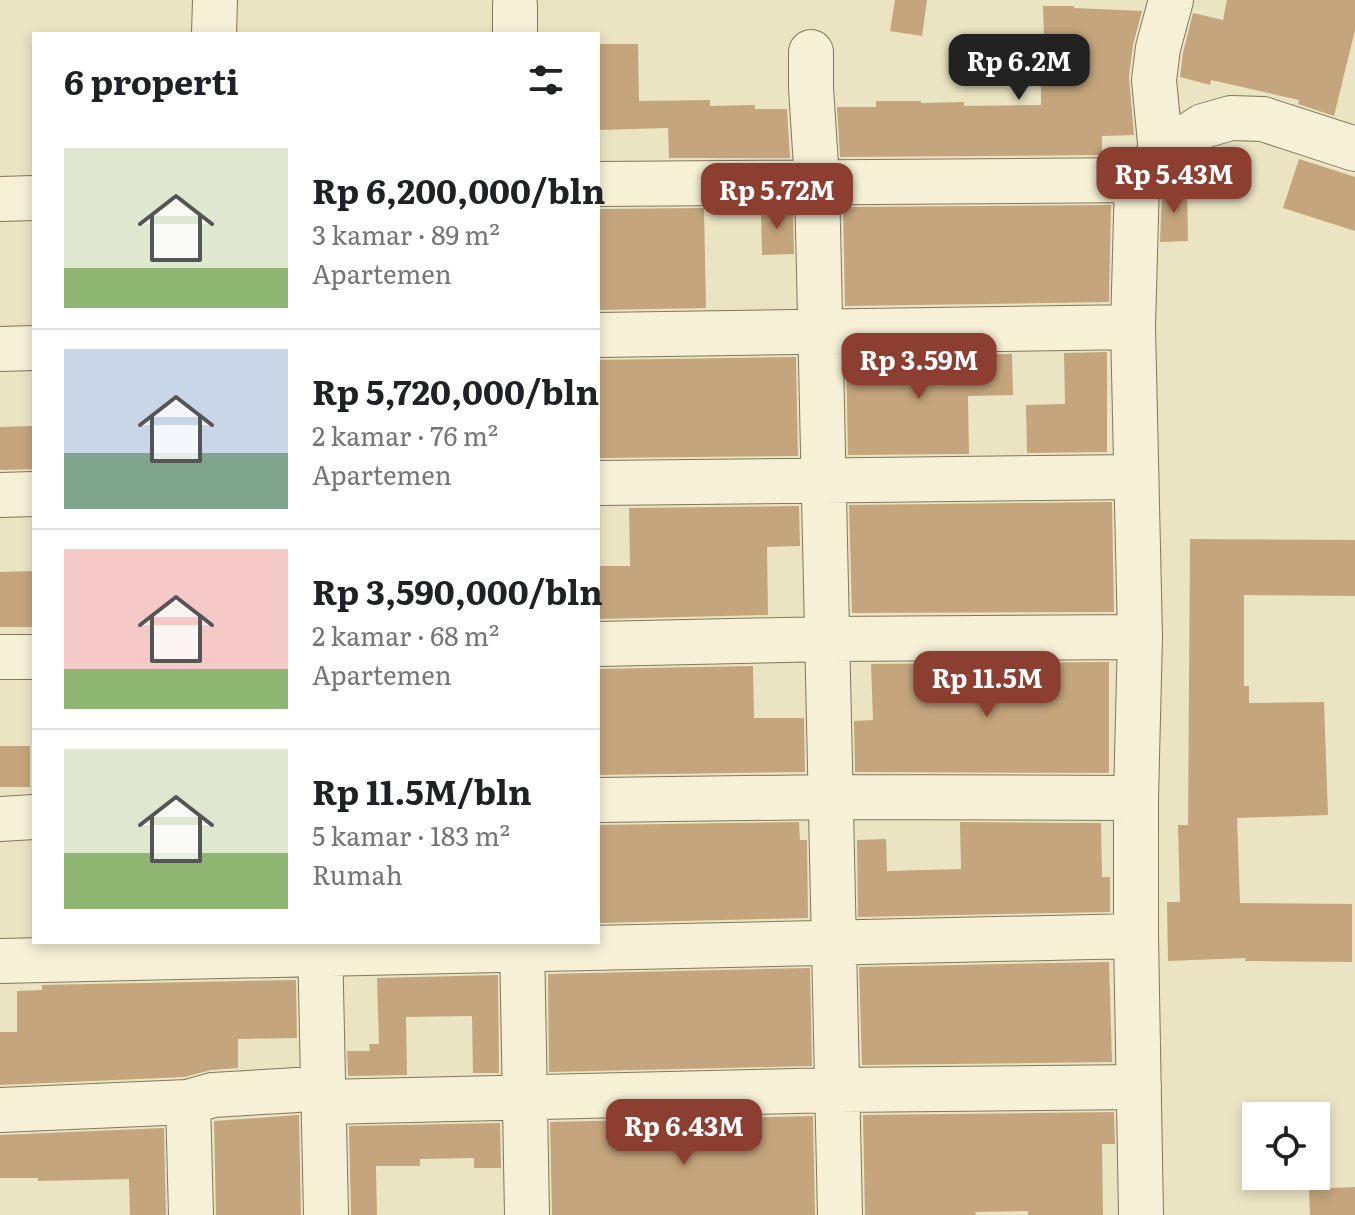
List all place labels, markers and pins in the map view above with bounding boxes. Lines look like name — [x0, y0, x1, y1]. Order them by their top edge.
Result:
pin: Rp 6.2M — [945, 34, 1093, 102]
pin: Rp 5.43M — [1091, 147, 1257, 215]
pin: Rp 5.72M — [694, 163, 860, 231]
pin: Rp 3.59M — [836, 333, 1002, 401]
pin: Rp 11.5M — [904, 651, 1070, 719]
pin: Rp 6.43M — [601, 1099, 767, 1167]

